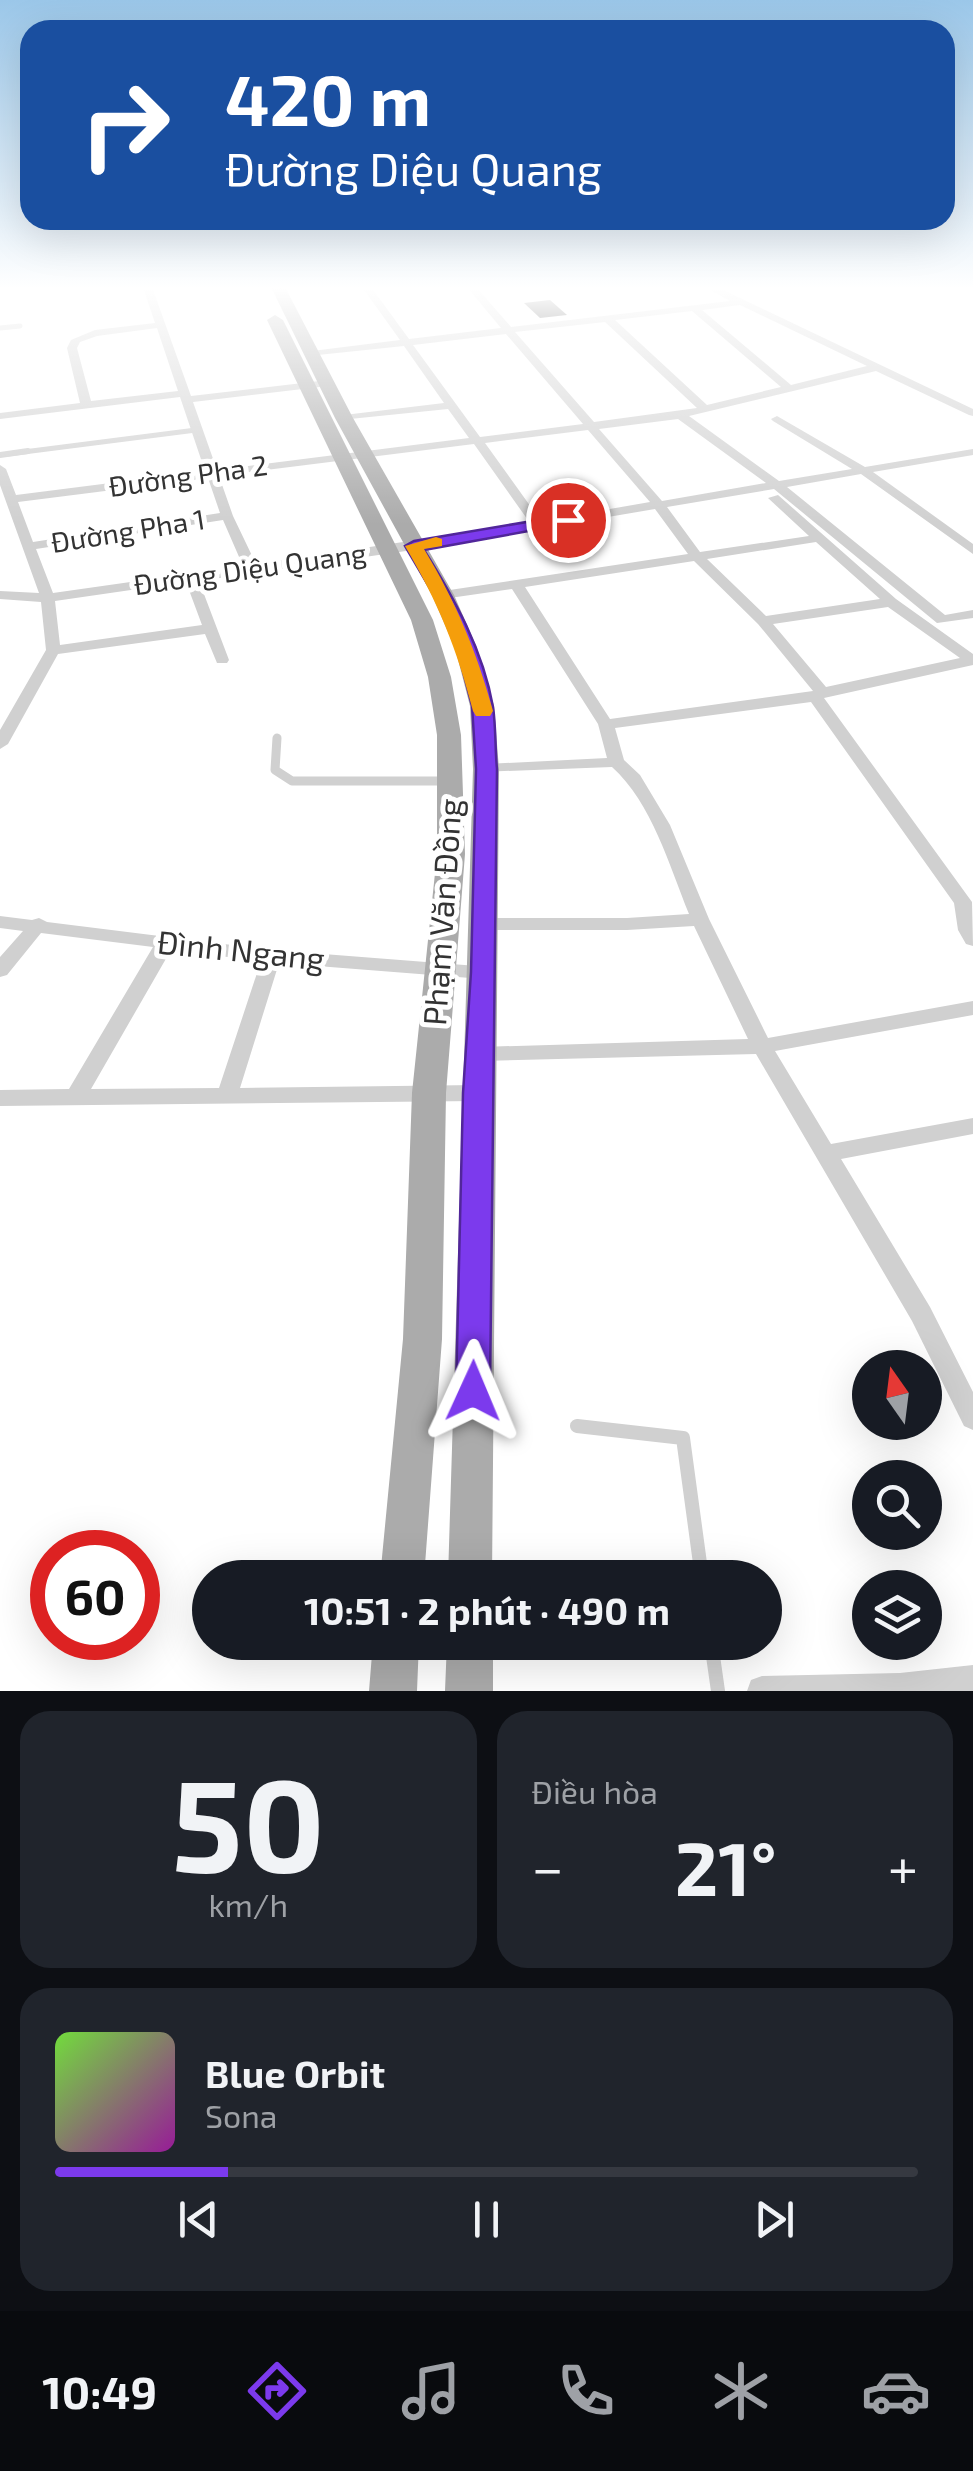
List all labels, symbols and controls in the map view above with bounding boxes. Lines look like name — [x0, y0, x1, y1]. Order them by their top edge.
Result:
text: 420 m — [225, 56, 431, 140]
icon: right — [60, 60, 190, 190]
text: Đường Diệu Quang — [225, 141, 602, 195]
street label: Đường Pha 2 — [106, 447, 269, 503]
pin — [526, 478, 611, 563]
icon: arrive — [541, 493, 596, 548]
street label: Đường Pha 1 — [48, 501, 207, 559]
street label: Đường Diệu Quang — [131, 535, 369, 601]
street label: Phạm Văn Đồng — [414, 797, 468, 1027]
street label: Đình Ngang — [156, 921, 327, 977]
position arrow — [421, 1339, 525, 1443]
north arrow — [852, 1350, 942, 1440]
map controls — [852, 1350, 942, 1660]
button: search — [852, 1460, 942, 1550]
speed limit sign: 60 — [30, 1530, 160, 1660]
button: layers — [852, 1570, 942, 1660]
text: 10:51 · 2 phút · 490 m — [304, 1587, 670, 1633]
text: 50 — [171, 1742, 325, 1898]
text: Điều hòa — [532, 1772, 658, 1810]
text: 21° — [675, 1821, 777, 1911]
text: − — [532, 1833, 564, 1899]
text: + — [888, 1833, 918, 1899]
text: km/h — [209, 1885, 288, 1923]
text: Blue Orbit — [205, 2050, 385, 2096]
text: Sona — [205, 2096, 277, 2134]
icon: previous — [171, 2192, 226, 2247]
icon: pause — [459, 2192, 514, 2247]
icon: next — [747, 2192, 802, 2247]
icon: directions — [242, 2356, 312, 2426]
icon: music — [396, 2356, 466, 2426]
icon: phone — [551, 2356, 621, 2426]
icon: climate — [706, 2356, 776, 2426]
icon: car — [861, 2356, 931, 2426]
text: 10:49 — [42, 2364, 157, 2418]

